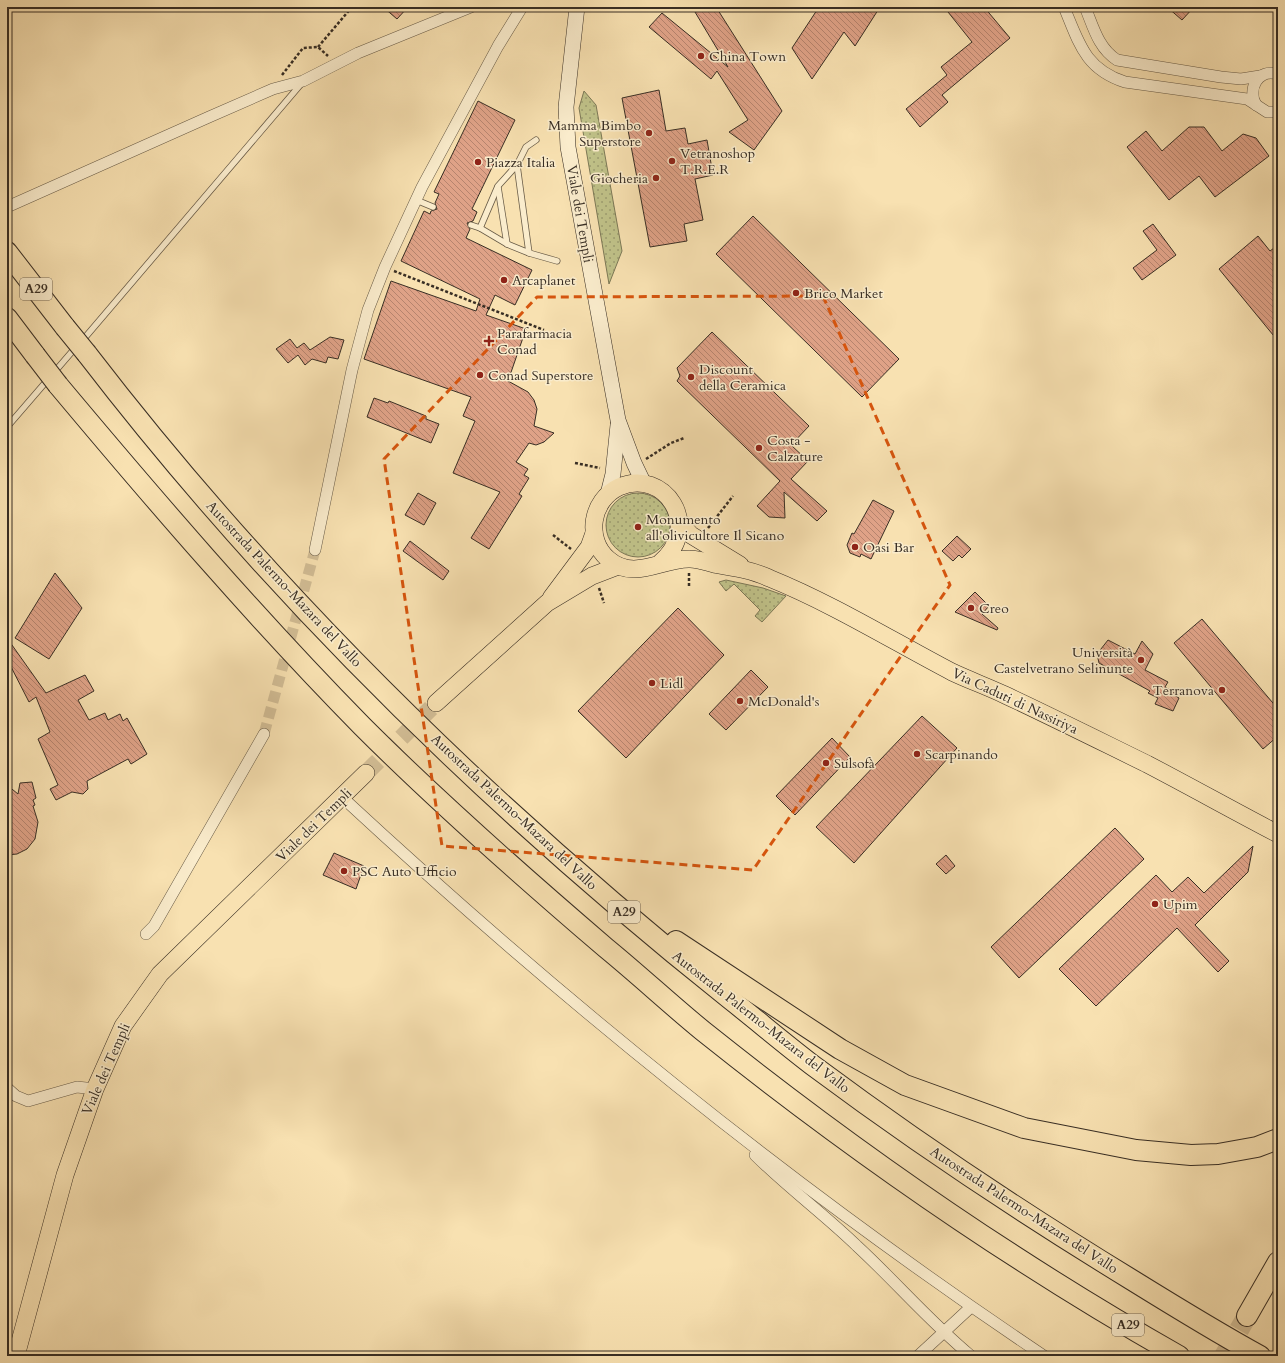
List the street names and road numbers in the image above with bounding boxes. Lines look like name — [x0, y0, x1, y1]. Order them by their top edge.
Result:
street label: Viale dei Templi — [562, 164, 598, 264]
road number: A29 — [20, 278, 52, 300]
street label: Autostrada Palermo-Mazara del Vallo — [202, 497, 367, 672]
street label: Via Caduti di Nassiriya — [949, 663, 1081, 739]
street label: Autostrada Palermo-Mazara del Vallo — [427, 730, 602, 895]
street label: Viale dei Templi — [272, 784, 356, 866]
road number: A29 — [608, 901, 640, 923]
street label: Autostrada Palermo-Mazara del Vallo — [668, 947, 854, 1098]
street label: Viale dei Templi — [77, 1020, 135, 1118]
street label: Autostrada Palermo-Mazara del Vallo — [926, 1142, 1122, 1278]
road number: A29 — [1112, 1314, 1144, 1336]

